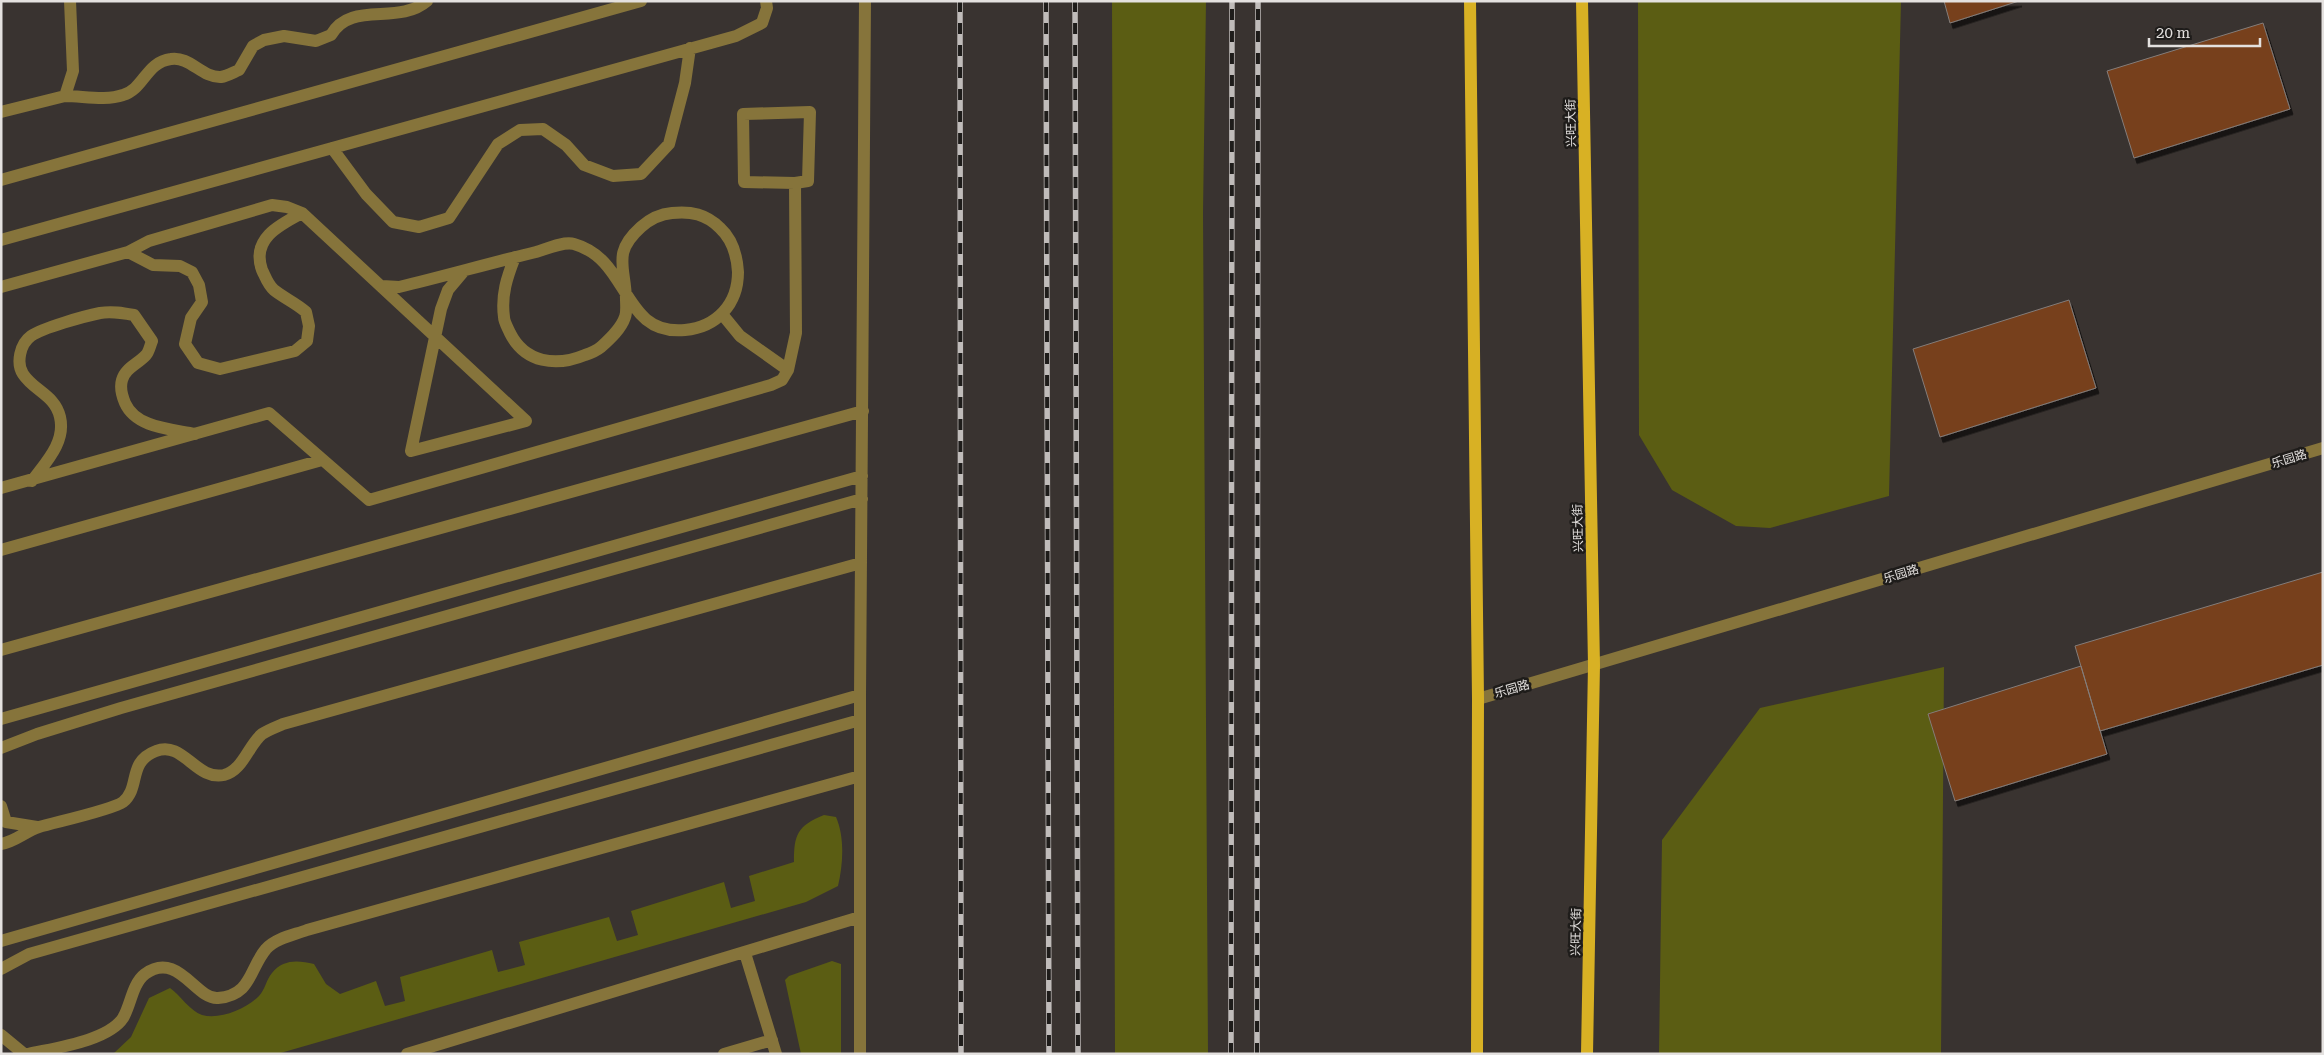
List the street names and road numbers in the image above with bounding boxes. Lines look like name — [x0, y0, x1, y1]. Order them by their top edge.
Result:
street label: 兴旺大街 — [1564, 99, 1578, 147]
street label: 乐园路 — [2270, 447, 2308, 471]
street label: 兴旺大街 — [1571, 504, 1585, 552]
street label: 乐园路 — [1882, 562, 1920, 586]
street label: 乐园路 — [1493, 677, 1531, 701]
street label: 兴旺大街 — [1569, 908, 1583, 956]

